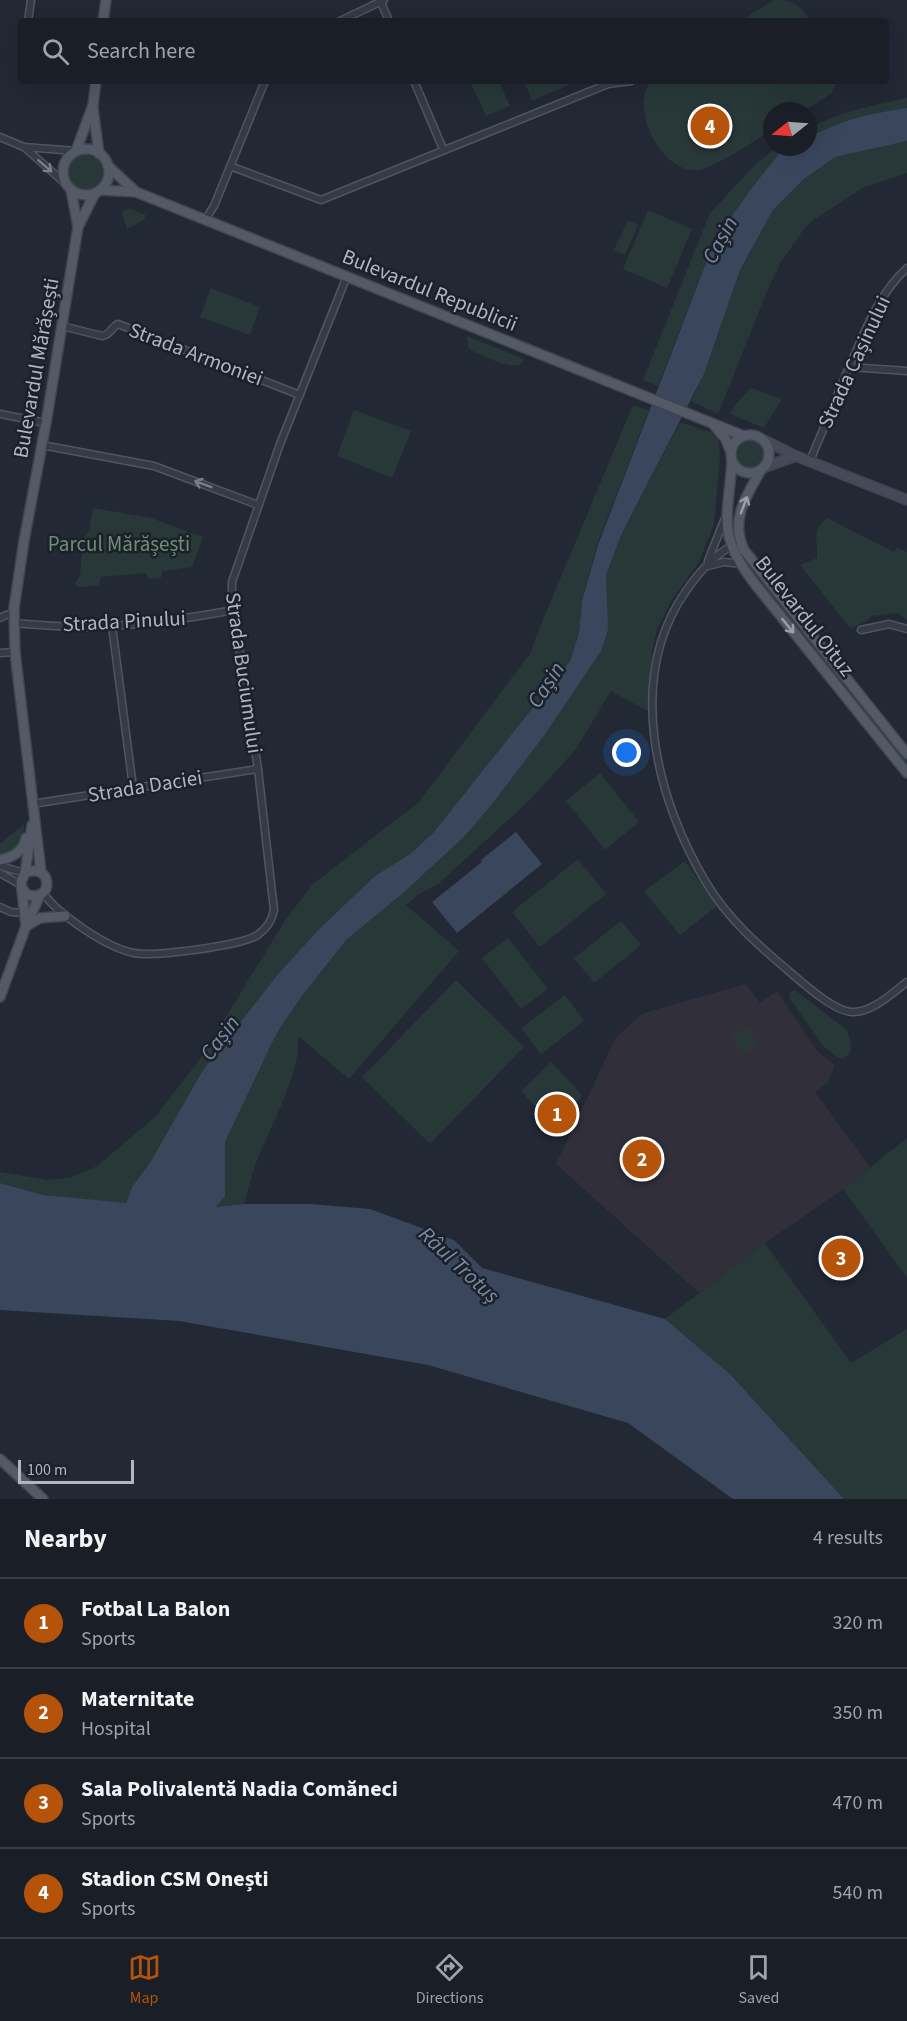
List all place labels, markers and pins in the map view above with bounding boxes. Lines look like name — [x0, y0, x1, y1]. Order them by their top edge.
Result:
pin: 4 — [690, 104, 730, 148]
pin: 1 — [538, 1092, 576, 1136]
pin: 2 — [622, 1136, 662, 1182]
pin: 3 — [822, 1236, 860, 1280]

